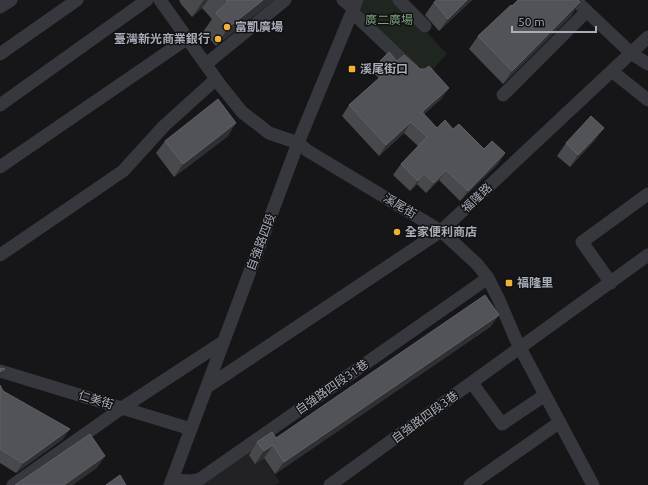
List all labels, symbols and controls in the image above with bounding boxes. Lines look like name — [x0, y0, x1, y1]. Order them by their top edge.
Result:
scale bar — [512, 8, 596, 34]
park label: 廣二廣場 — [365, 13, 413, 26]
text: 50 m — [518, 15, 545, 28]
place label: 富凱廣場 — [235, 20, 283, 33]
marker: 富凱廣場 — [222, 22, 232, 32]
place label: 臺灣新光商業銀行 — [114, 32, 210, 45]
marker: 臺灣新光商業銀行 — [213, 34, 223, 44]
place label: 溪尾街口 — [360, 62, 408, 75]
marker: 溪尾街口 — [347, 64, 357, 74]
street label: 福隆路 — [459, 181, 494, 215]
street label: 溪尾街 — [381, 191, 419, 220]
street label: 自強路四段 — [244, 211, 277, 272]
place label: 全家便利商店 — [405, 225, 477, 238]
marker: 全家便利商店 — [392, 227, 402, 237]
place label: 福隆里 — [517, 276, 553, 289]
marker: 福隆里 — [504, 278, 514, 288]
street label: 自強路四段31巷 — [293, 357, 370, 416]
street label: 仁美街 — [77, 388, 115, 411]
street label: 自強路四段3巷 — [389, 388, 460, 445]

